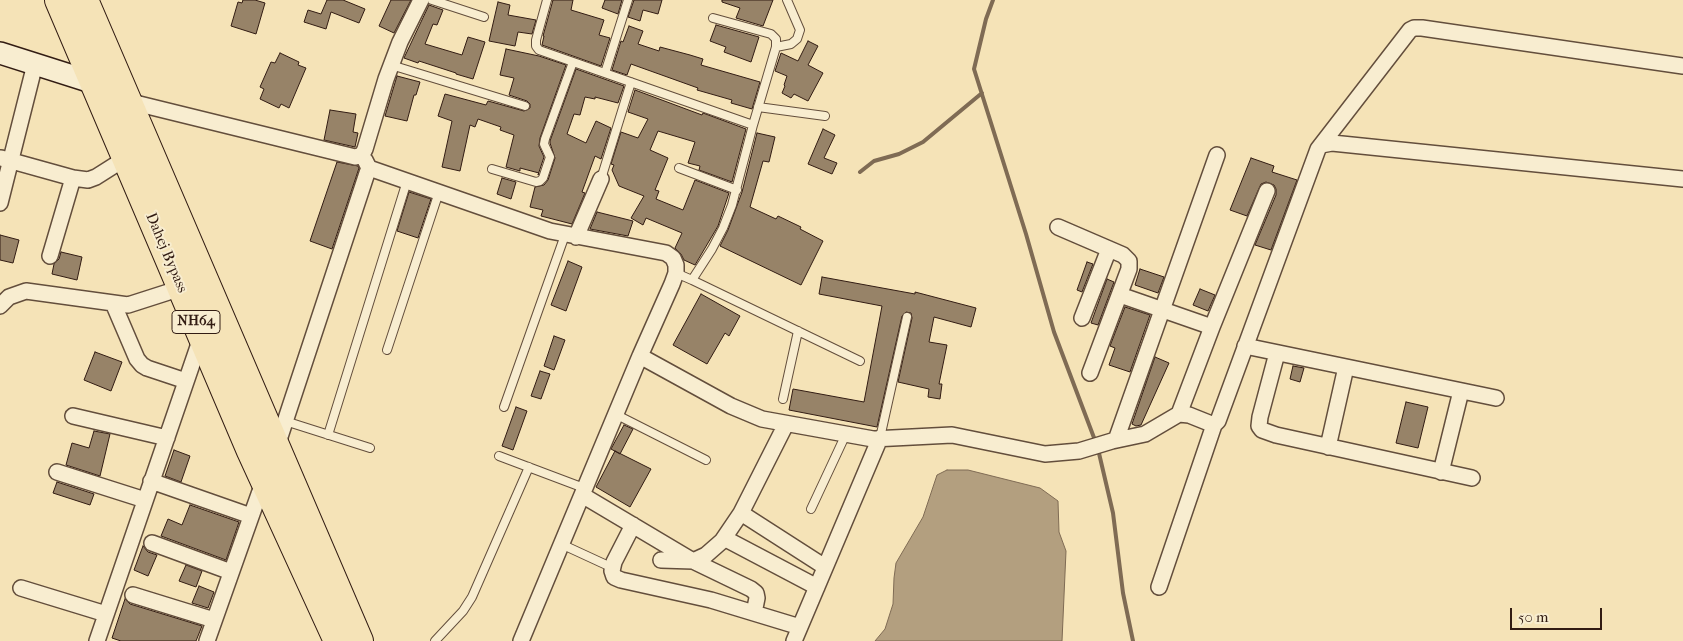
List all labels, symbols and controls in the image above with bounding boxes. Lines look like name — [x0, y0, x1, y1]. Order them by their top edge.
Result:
street label: Dahej Bypass — [141, 210, 191, 296]
road number: NH64 — [172, 311, 220, 334]
scale bar — [1513, 598, 1606, 630]
text: 50 m — [1518, 608, 1548, 626]

